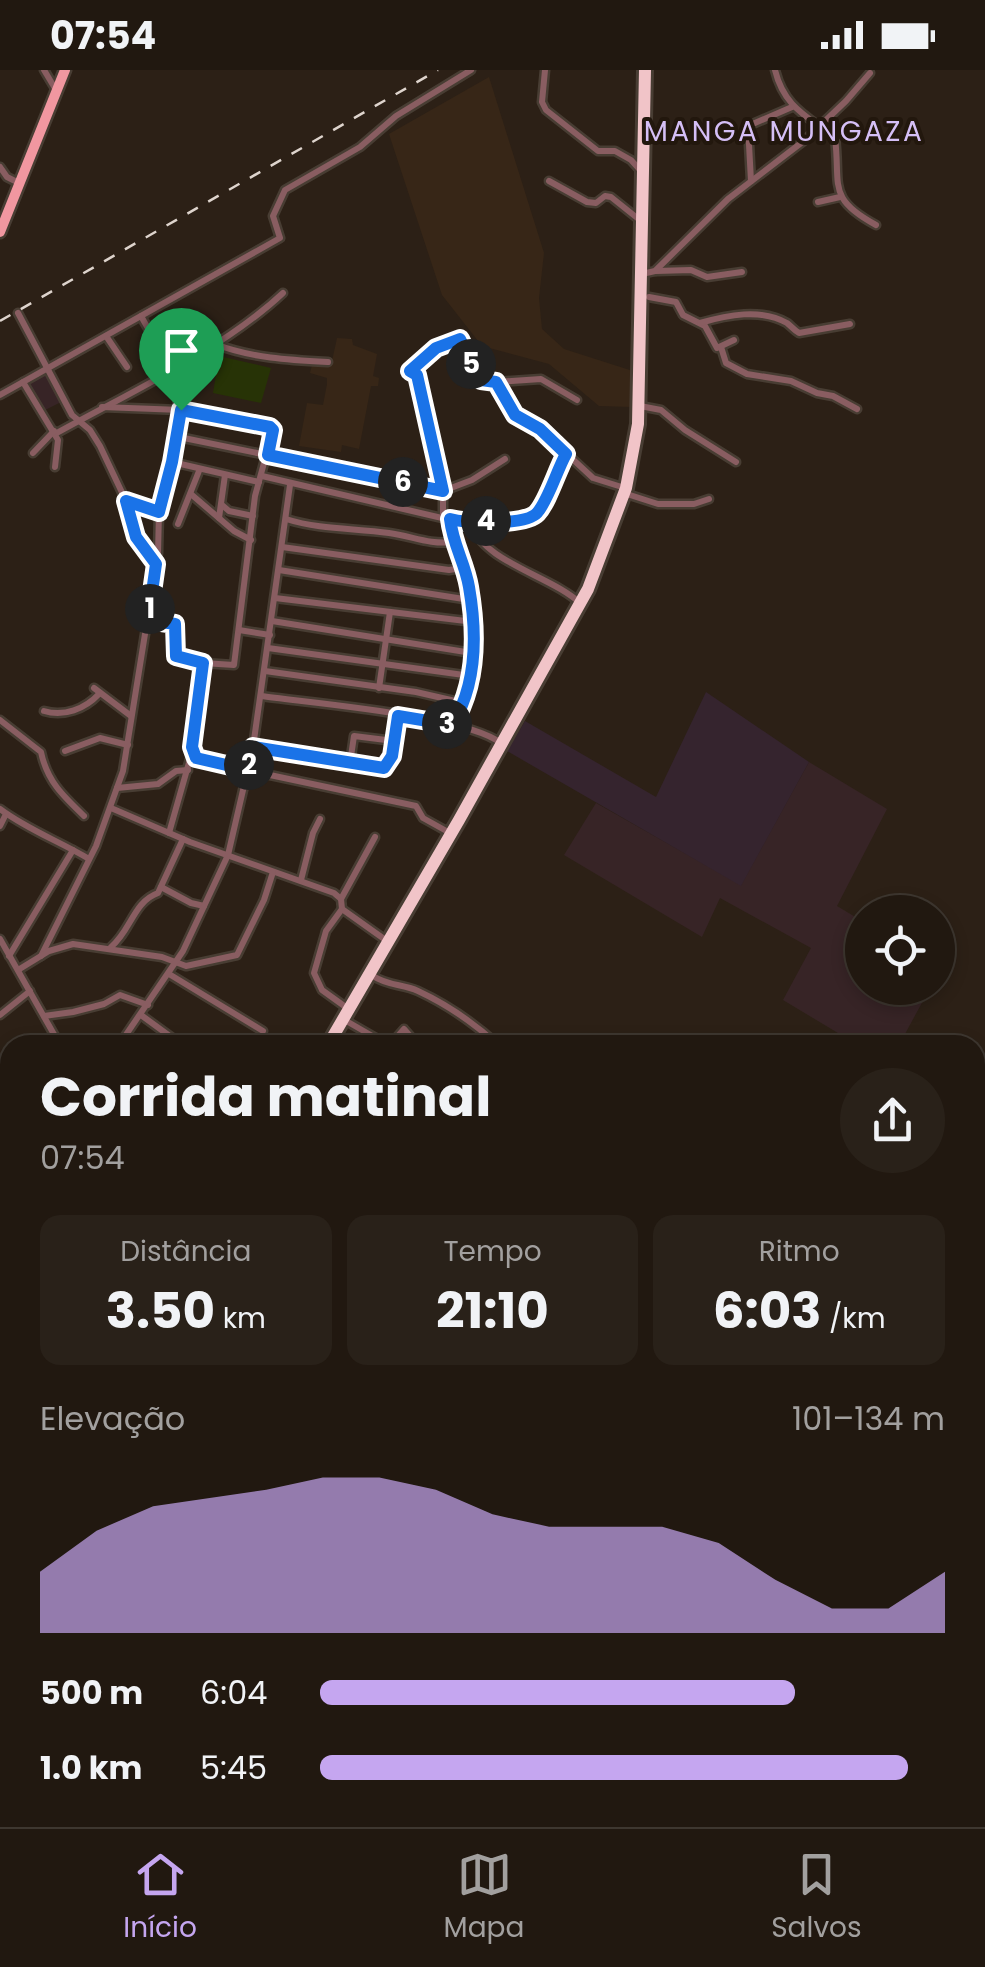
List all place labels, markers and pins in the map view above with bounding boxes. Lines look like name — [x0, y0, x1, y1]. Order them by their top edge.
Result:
pin — [139, 308, 224, 411]
pin: 5 — [446, 339, 496, 389]
pin: 6 — [378, 457, 428, 507]
pin: 4 — [461, 496, 511, 546]
pin: 1 — [125, 584, 175, 634]
pin: 3 — [422, 699, 472, 749]
pin: 2 — [224, 740, 274, 790]

